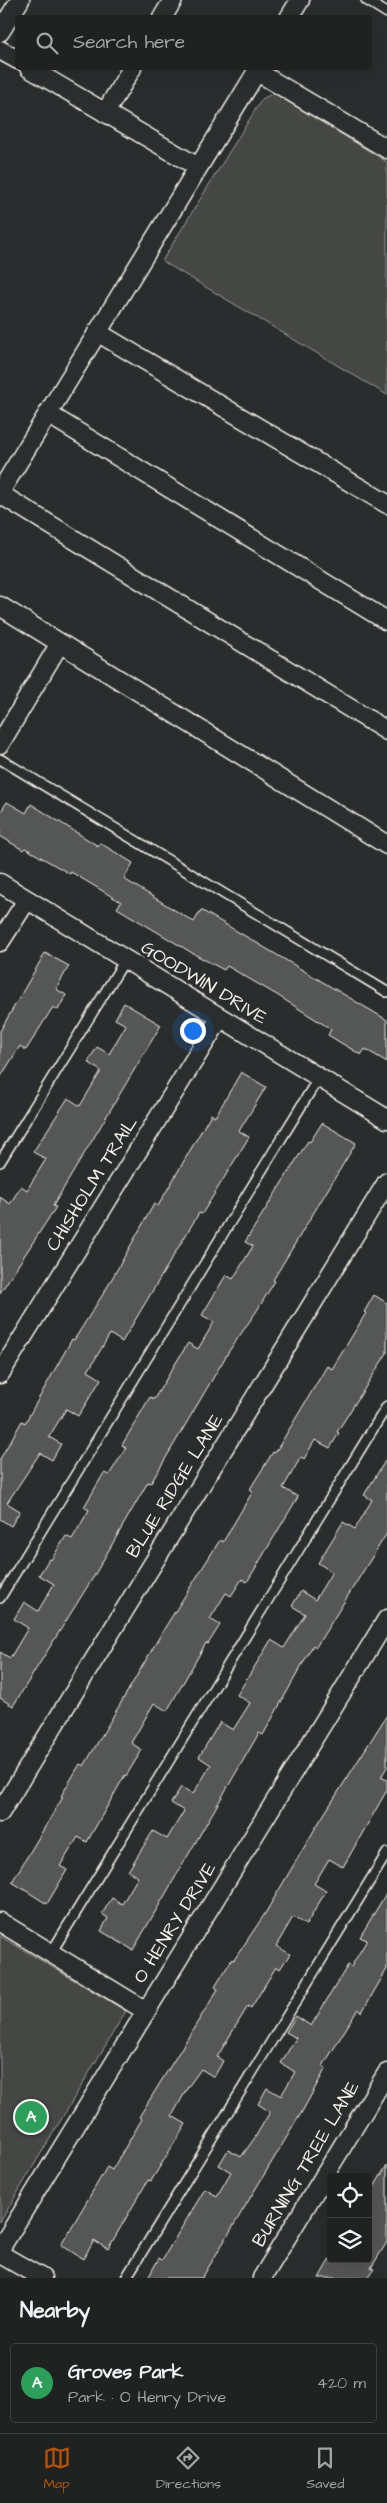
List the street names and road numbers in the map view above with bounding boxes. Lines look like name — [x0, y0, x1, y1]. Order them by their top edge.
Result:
street label: GOODWIN DRIVE — [136, 935, 272, 1031]
street label: CHISHOLM TRAIL — [40, 1111, 144, 1257]
street label: BLUE RIDGE LANE — [120, 1409, 230, 1563]
street label: O HENRY DRIVE — [127, 1857, 223, 1989]
street label: BURNING TREE LANE — [246, 2076, 366, 2252]

